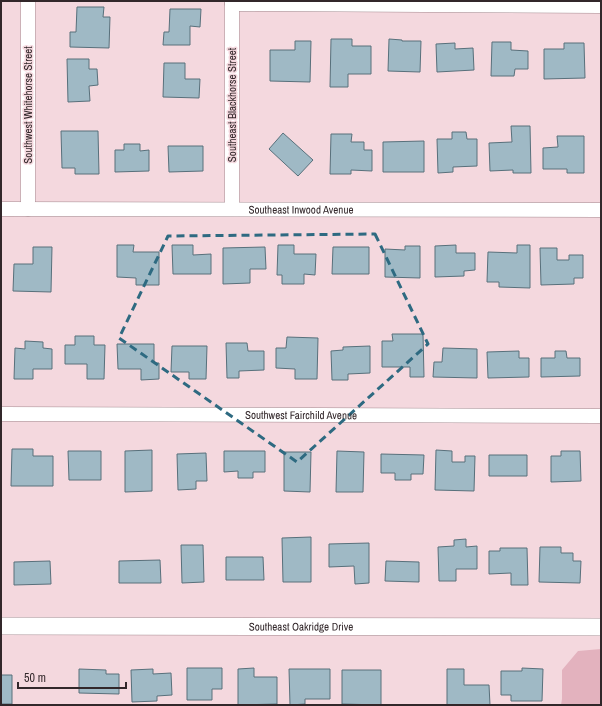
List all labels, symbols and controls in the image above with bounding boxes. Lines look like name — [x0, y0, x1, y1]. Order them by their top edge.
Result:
street label: Southwest Whitehorse Street — [21, 46, 35, 164]
street label: Southeast Blackhorse Street — [225, 47, 239, 162]
street label: Southeast Inwood Avenue — [249, 202, 353, 217]
street label: Southwest Fairchild Avenue — [245, 408, 357, 422]
street label: Southeast Oakridge Drive — [249, 619, 353, 634]
scale bar — [18, 664, 126, 690]
text: 50 m — [24, 670, 46, 686]

